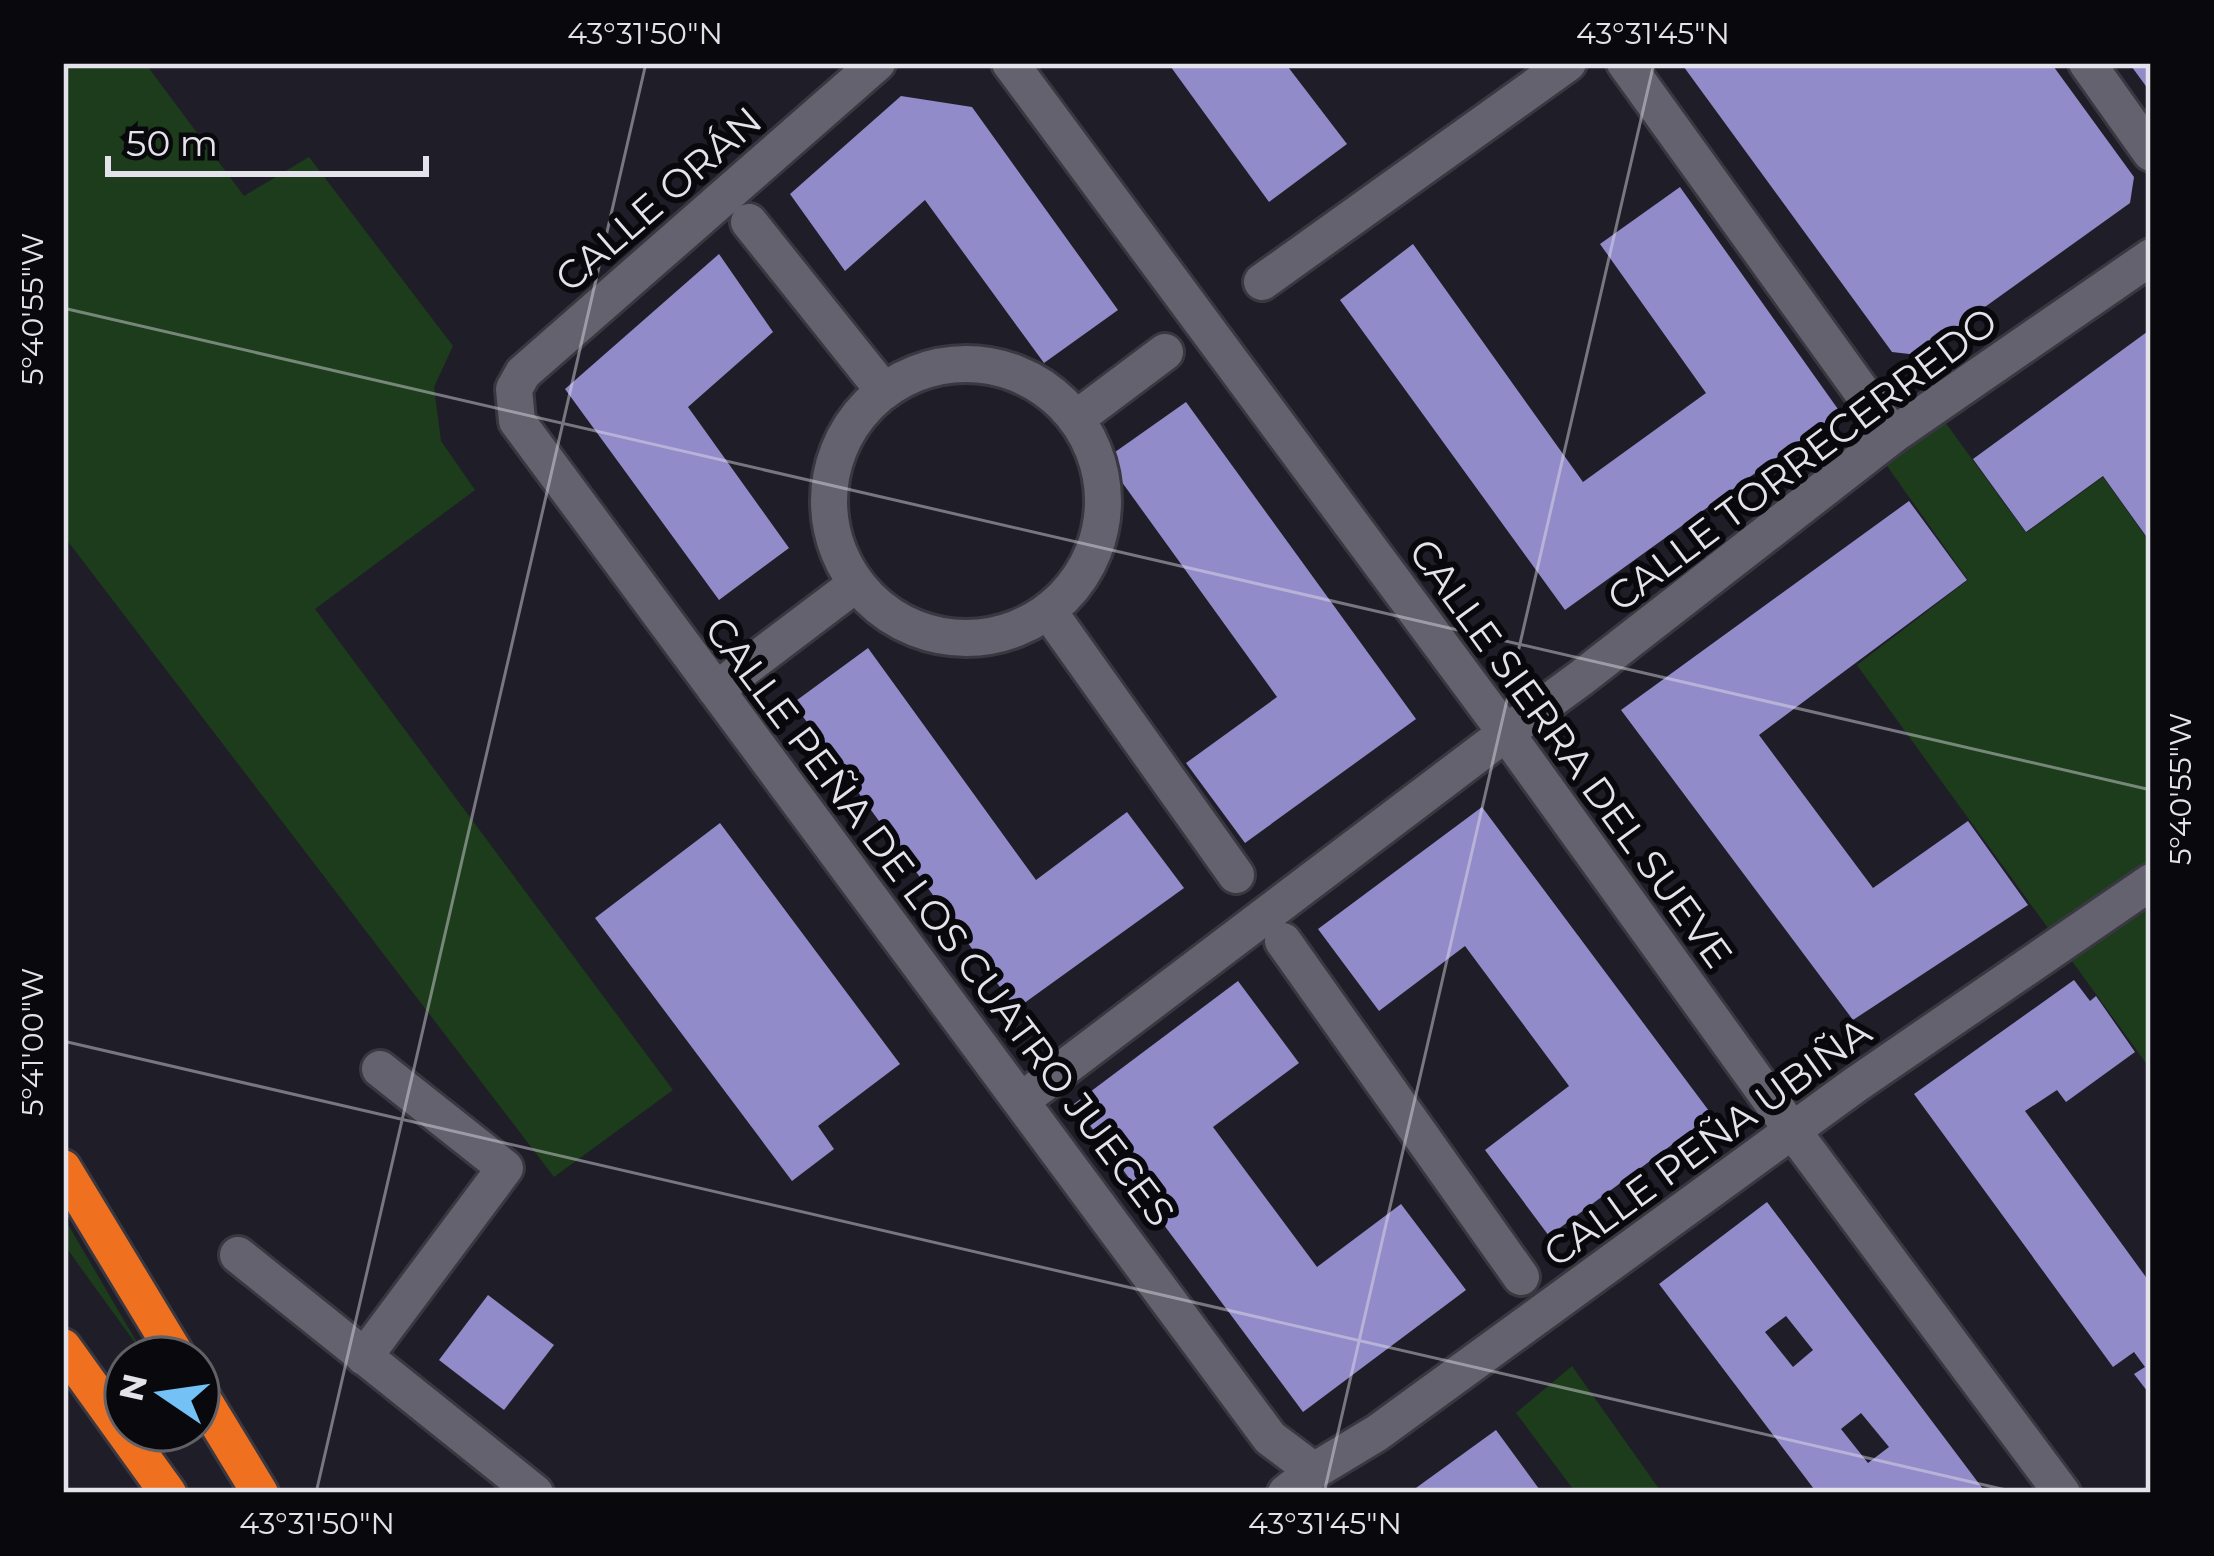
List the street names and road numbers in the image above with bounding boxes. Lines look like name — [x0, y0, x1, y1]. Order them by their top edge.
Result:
street label: CALLE ORÁN — [545, 96, 771, 302]
street label: CALLE TORRECERREDO — [1598, 297, 2006, 621]
street label: CALLE SIERRA DEL SUEVE — [1399, 529, 1743, 977]
street label: CALLE PEÑA DE LOS CUATRO JUECES — [695, 607, 1185, 1235]
street label: CALLE PEÑA UBIÑA — [1534, 1007, 1880, 1277]

